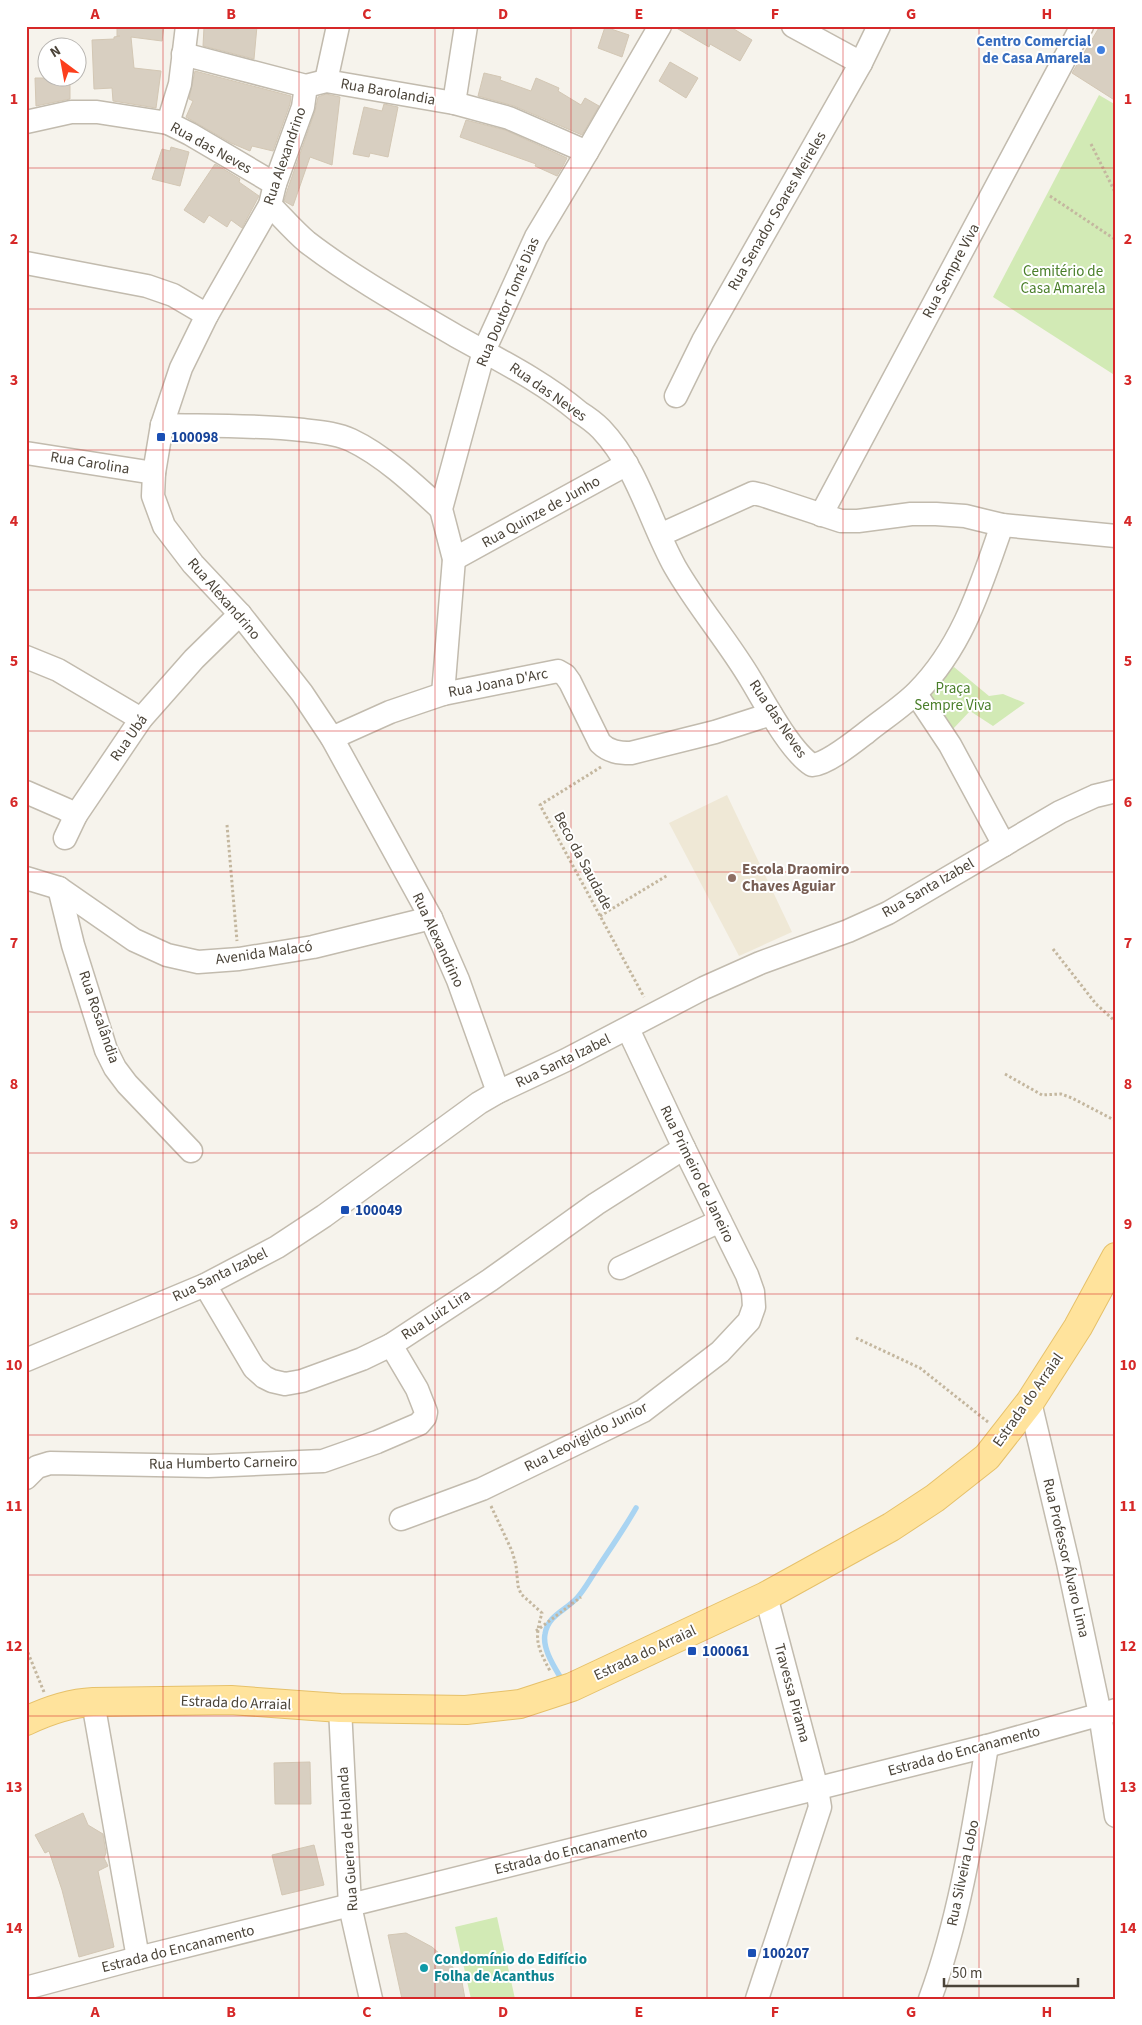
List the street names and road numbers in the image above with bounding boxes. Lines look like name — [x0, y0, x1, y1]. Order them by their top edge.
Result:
street label: Rua Barolandia — [339, 73, 437, 111]
street label: Rua Alexandrino — [258, 104, 312, 208]
street label: Rua das Neves — [166, 117, 256, 179]
street label: Rua Senador Soares Meireles — [723, 128, 831, 294]
street label: Rua Sempre Viva — [917, 220, 985, 322]
street label: Rua Doutor Tomé Dias — [471, 234, 545, 370]
street label: Rua das Neves — [505, 357, 591, 427]
street label: Rua Carolina — [49, 446, 131, 480]
street label: Rua Quinze de Junho — [478, 471, 604, 553]
street label: Rua Alexandrino — [182, 553, 266, 645]
street label: Rua Joana D'Arc — [446, 663, 550, 703]
street label: Rua das Neves — [744, 676, 812, 762]
street label: Rua Ubá — [105, 710, 153, 766]
street label: Beco da Saudade — [548, 808, 618, 914]
street label: Rua Santa Izabel — [878, 853, 978, 923]
street label: Rua Alexandrino — [407, 889, 469, 991]
street label: Avenida Malacó — [214, 936, 314, 970]
street label: Rua Rosalândia — [73, 968, 125, 1066]
street label: Rua Santa Izabel — [512, 1029, 614, 1093]
street label: Rua Primeiro de Janeiro — [655, 1102, 739, 1246]
street label: Rua Santa Izabel — [169, 1243, 271, 1307]
street label: Rua Luiz Lira — [397, 1285, 475, 1345]
street label: Estrada do Arraial — [988, 1349, 1068, 1451]
street label: Rua Leovigildo Junior — [521, 1396, 652, 1477]
street label: Rua Humberto Carneiro — [149, 1451, 297, 1475]
street label: Rua Professor Álvaro Lima — [1037, 1476, 1095, 1640]
street label: Estrada do Arraial — [590, 1620, 700, 1686]
street label: Travessa Pirama — [769, 1641, 815, 1745]
street label: Estrada do Arraial — [180, 1691, 292, 1715]
street label: Estrada do Encanamento — [885, 1721, 1043, 1781]
street label: Rua Guerra de Holanda — [332, 1766, 364, 1912]
street label: Rua Silveira Lobo — [942, 1818, 984, 1928]
street label: Estrada do Encanamento — [492, 1822, 650, 1880]
street label: Estrada do Encanamento — [99, 1920, 257, 1978]

